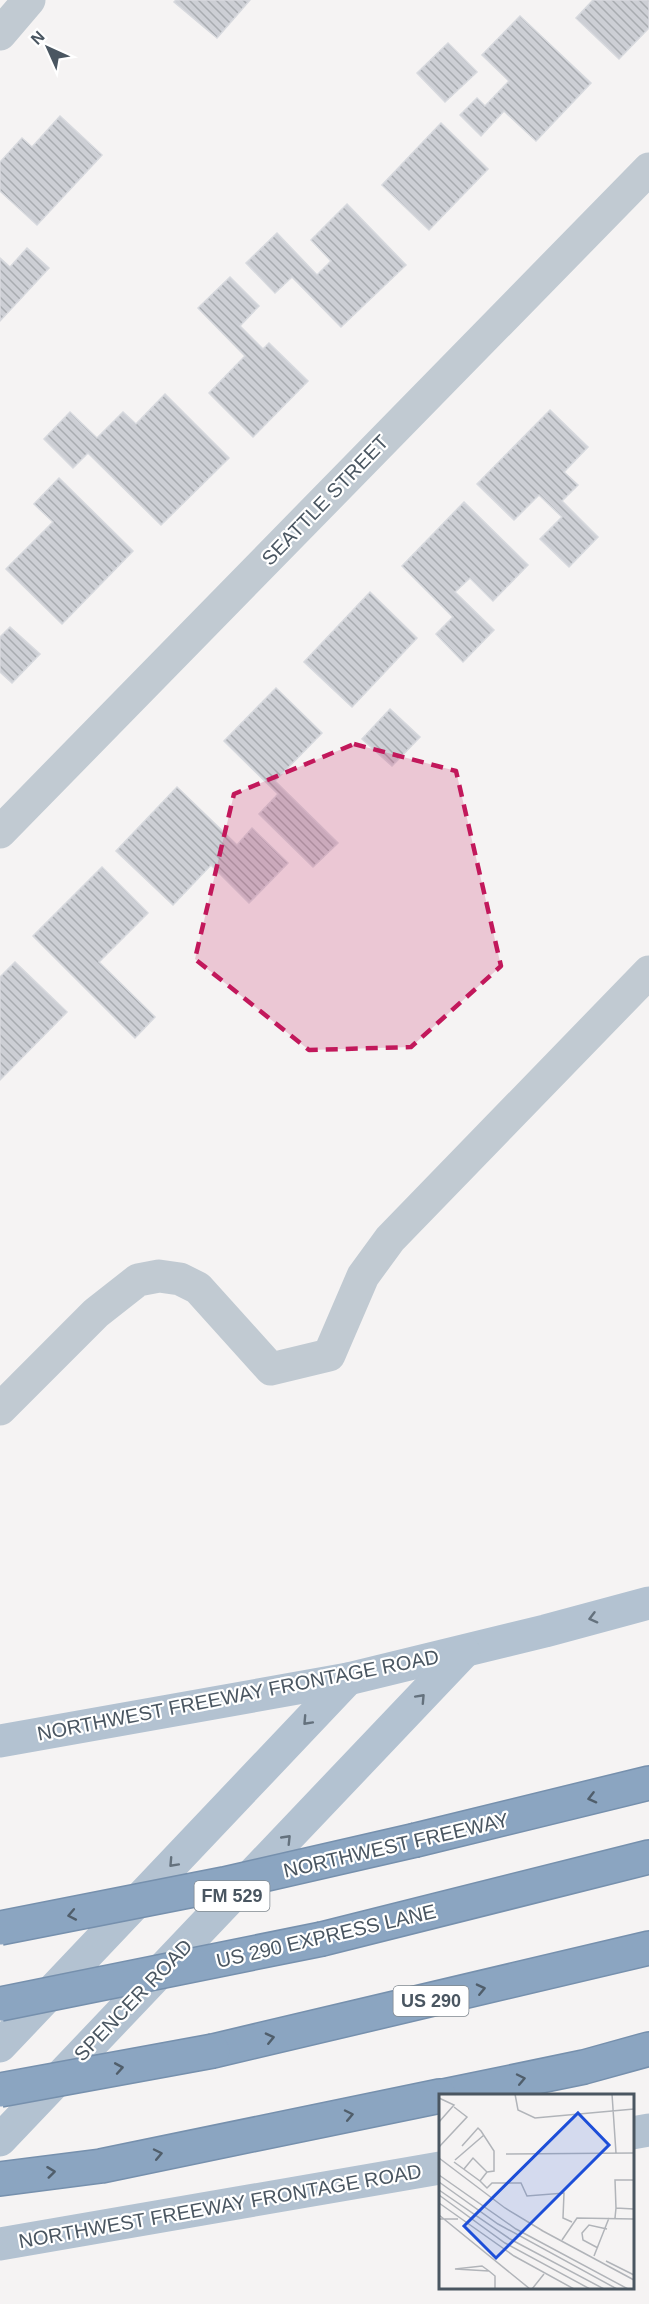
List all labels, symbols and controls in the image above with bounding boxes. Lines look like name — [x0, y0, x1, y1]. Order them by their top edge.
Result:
north arrow — [18, 18, 78, 78]
text: N — [28, 28, 48, 48]
street label: SEATTLE STREET — [257, 431, 393, 569]
one-way arrow — [588, 1611, 598, 1624]
street label: NORTHWEST FREEWAY FRONTAGE ROAD — [35, 1645, 441, 1745]
one-way arrow — [414, 1694, 425, 1704]
one-way arrow — [304, 1714, 315, 1725]
one-way arrow — [587, 1790, 597, 1803]
street label: NORTHWEST FREEWAY — [281, 1808, 511, 1882]
one-way arrow — [279, 1835, 290, 1846]
one-way arrow — [170, 1855, 181, 1866]
road number: FM 529 — [194, 1881, 270, 1911]
street label: US 290 EXPRESS LANE — [214, 1900, 438, 1972]
one-way arrow — [67, 1908, 77, 1920]
street label: SPENCER ROAD — [70, 1935, 196, 2065]
one-way arrow — [476, 1984, 486, 1997]
road number: US 290 — [394, 1986, 468, 2016]
one-way arrow — [265, 2032, 275, 2045]
one-way arrow — [114, 2062, 124, 2075]
one-way arrow — [516, 2074, 526, 2087]
inset map — [439, 2094, 634, 2289]
one-way arrow — [344, 2109, 354, 2122]
one-way arrow — [153, 2148, 163, 2161]
street label: NORTHWEST FREEWAY FRONTAGE ROAD — [17, 2160, 423, 2252]
one-way arrow — [46, 2167, 55, 2179]

